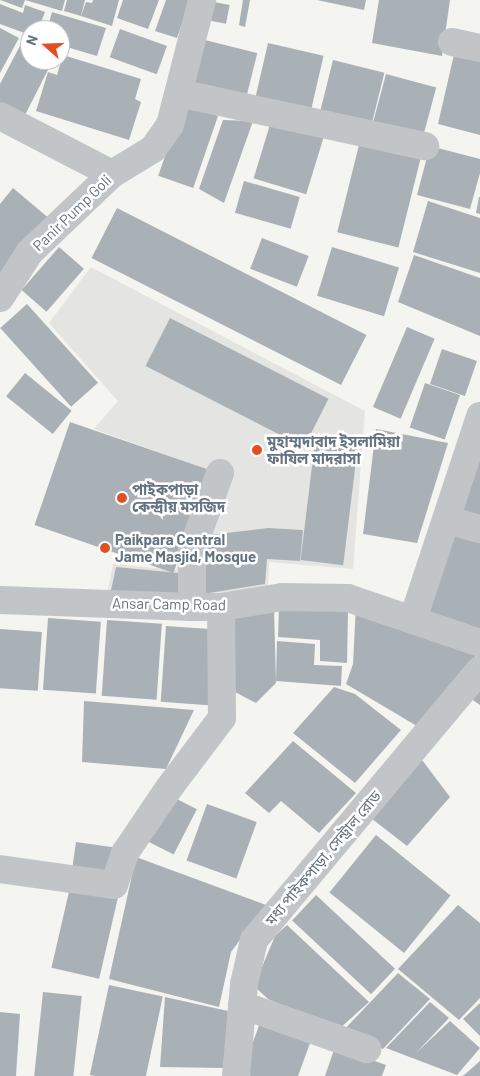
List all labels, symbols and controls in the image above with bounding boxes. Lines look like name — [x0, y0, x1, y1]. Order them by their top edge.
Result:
north arrow — [20, 20, 70, 70]
text: N — [22, 33, 41, 47]
street label: Panir Pump Goli — [29, 171, 115, 255]
place label: মুহাম্মদাবাদ ইসলামিয়া ফাযিল মাদরাসা — [267, 432, 400, 467]
marker: মুহাম্মদাবাদ ইসলামিয়া ফাযিল মাদরাসা — [251, 444, 263, 456]
place label: পাইকপাড়া কেন্দ্রীয় মসজিদ — [132, 480, 225, 515]
marker: পাইকপাড়া কেন্দ্রীয় মসজিদ — [116, 492, 128, 504]
place label: Paikpara Central Jame Masjid, Mosque — [115, 530, 256, 565]
marker: Paikpara Central Jame Masjid, Mosque — [99, 542, 111, 554]
street label: Ansar Camp Road — [112, 594, 226, 614]
street label: মধ্য পাইকপাড়া, সেন্ট্রাল রোড — [261, 787, 385, 929]

